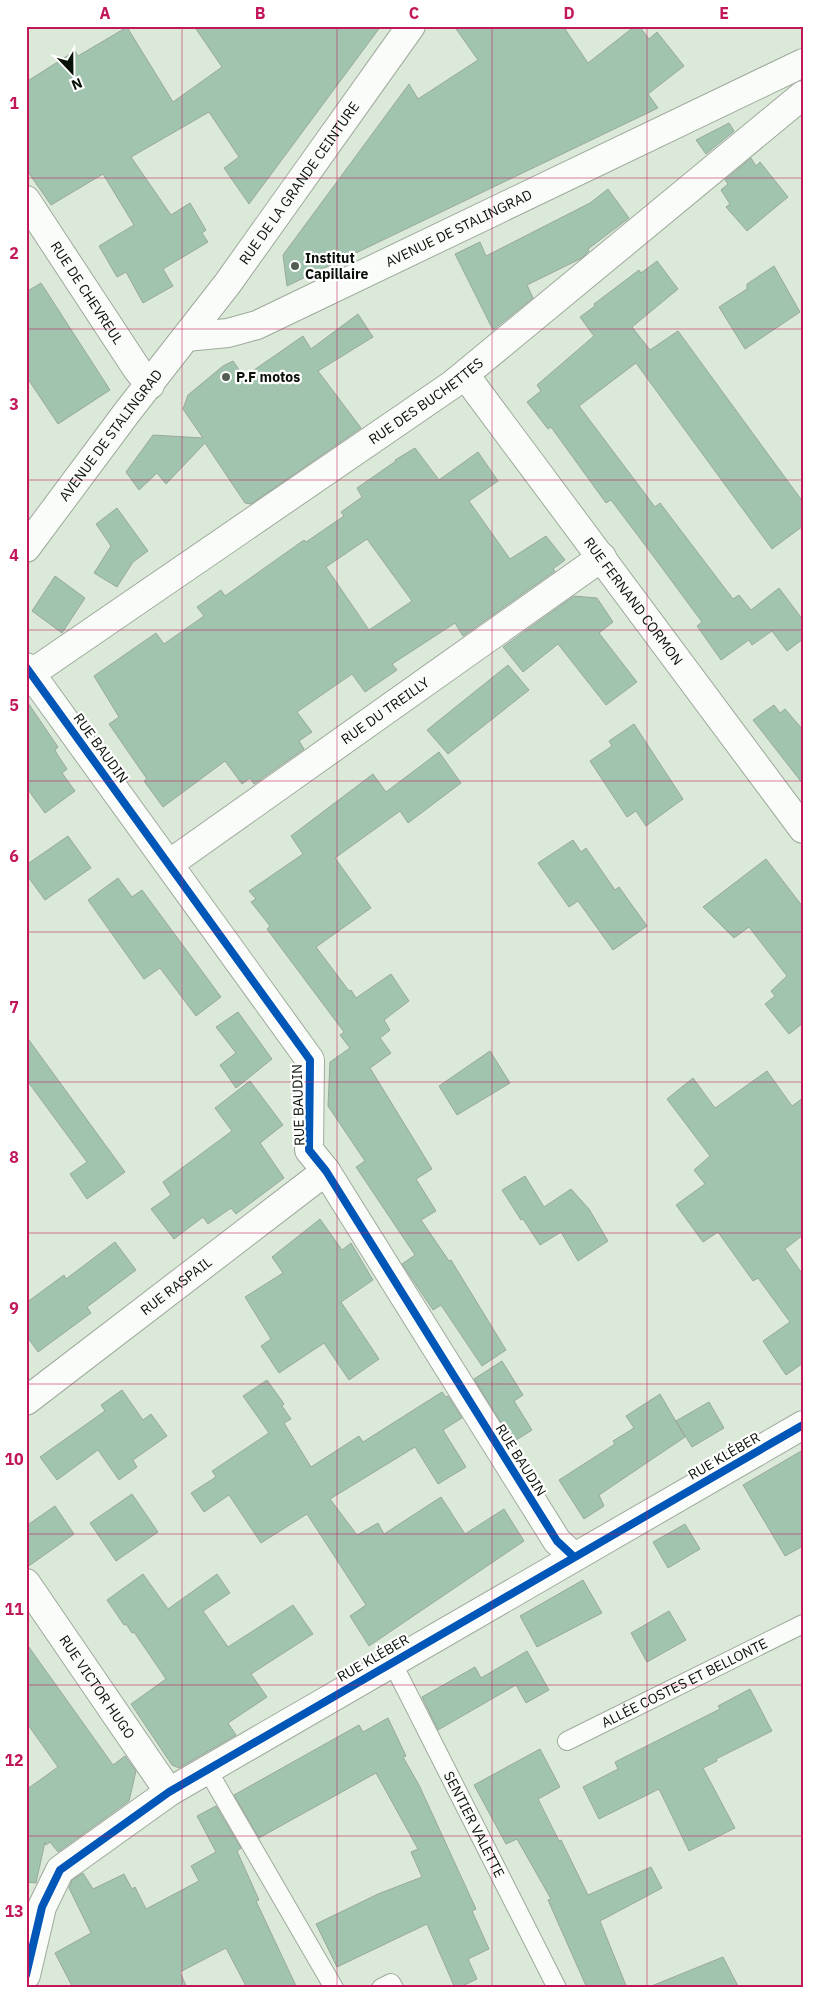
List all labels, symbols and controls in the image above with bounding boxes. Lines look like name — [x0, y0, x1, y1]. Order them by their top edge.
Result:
text: A — [100, 3, 111, 23]
text: B — [255, 3, 266, 23]
text: C — [409, 3, 419, 23]
text: D — [563, 3, 575, 23]
text: E — [719, 3, 729, 23]
north arrow — [48, 48, 98, 98]
text: N — [69, 74, 85, 94]
text: 1 — [9, 93, 19, 113]
street label: RUE DE LA GRANDE CEINTURE — [235, 98, 363, 268]
street label: AVENUE DE STALINGRAD — [382, 185, 535, 271]
street label: RUE DE CHEVREUL — [47, 238, 127, 348]
text: 2 — [9, 243, 19, 263]
place label: Institut Capillaire — [305, 249, 369, 283]
marker: Institut Capillaire — [289, 260, 301, 272]
street label: RUE DES BUCHETTES — [365, 354, 487, 448]
street label: AVENUE DE STALINGRAD — [55, 366, 166, 505]
place label: P.F motos — [236, 368, 300, 386]
marker: P.F motos — [220, 371, 232, 383]
text: 3 — [9, 394, 19, 414]
street label: RUE FERNAND CORMON — [580, 534, 687, 669]
text: 4 — [9, 545, 19, 565]
street label: RUE DU TREILLY — [338, 673, 433, 748]
text: 5 — [9, 695, 19, 715]
street label: RUE BAUDIN — [70, 710, 132, 786]
text: 6 — [9, 846, 19, 866]
text: 7 — [9, 997, 19, 1017]
street label: RUE BAUDIN — [288, 1064, 308, 1146]
text: 8 — [9, 1147, 19, 1167]
street label: RUE RASPAIL — [137, 1253, 215, 1319]
text: 9 — [9, 1298, 19, 1318]
street label: RUE BAUDIN — [492, 1420, 550, 1500]
street label: RUE KLÉBER — [684, 1427, 763, 1484]
text: 10 — [4, 1449, 24, 1469]
text: 11 — [4, 1599, 24, 1619]
street label: RUE KLÉBER — [333, 1629, 412, 1686]
street label: RUE VICTOR HUGO — [55, 1632, 139, 1742]
street label: ALLÉE COSTES ET BELLONTE — [598, 1634, 770, 1732]
text: 12 — [4, 1750, 24, 1770]
street label: SENTIER VALETTE — [440, 1768, 509, 1881]
text: 13 — [4, 1901, 24, 1921]

